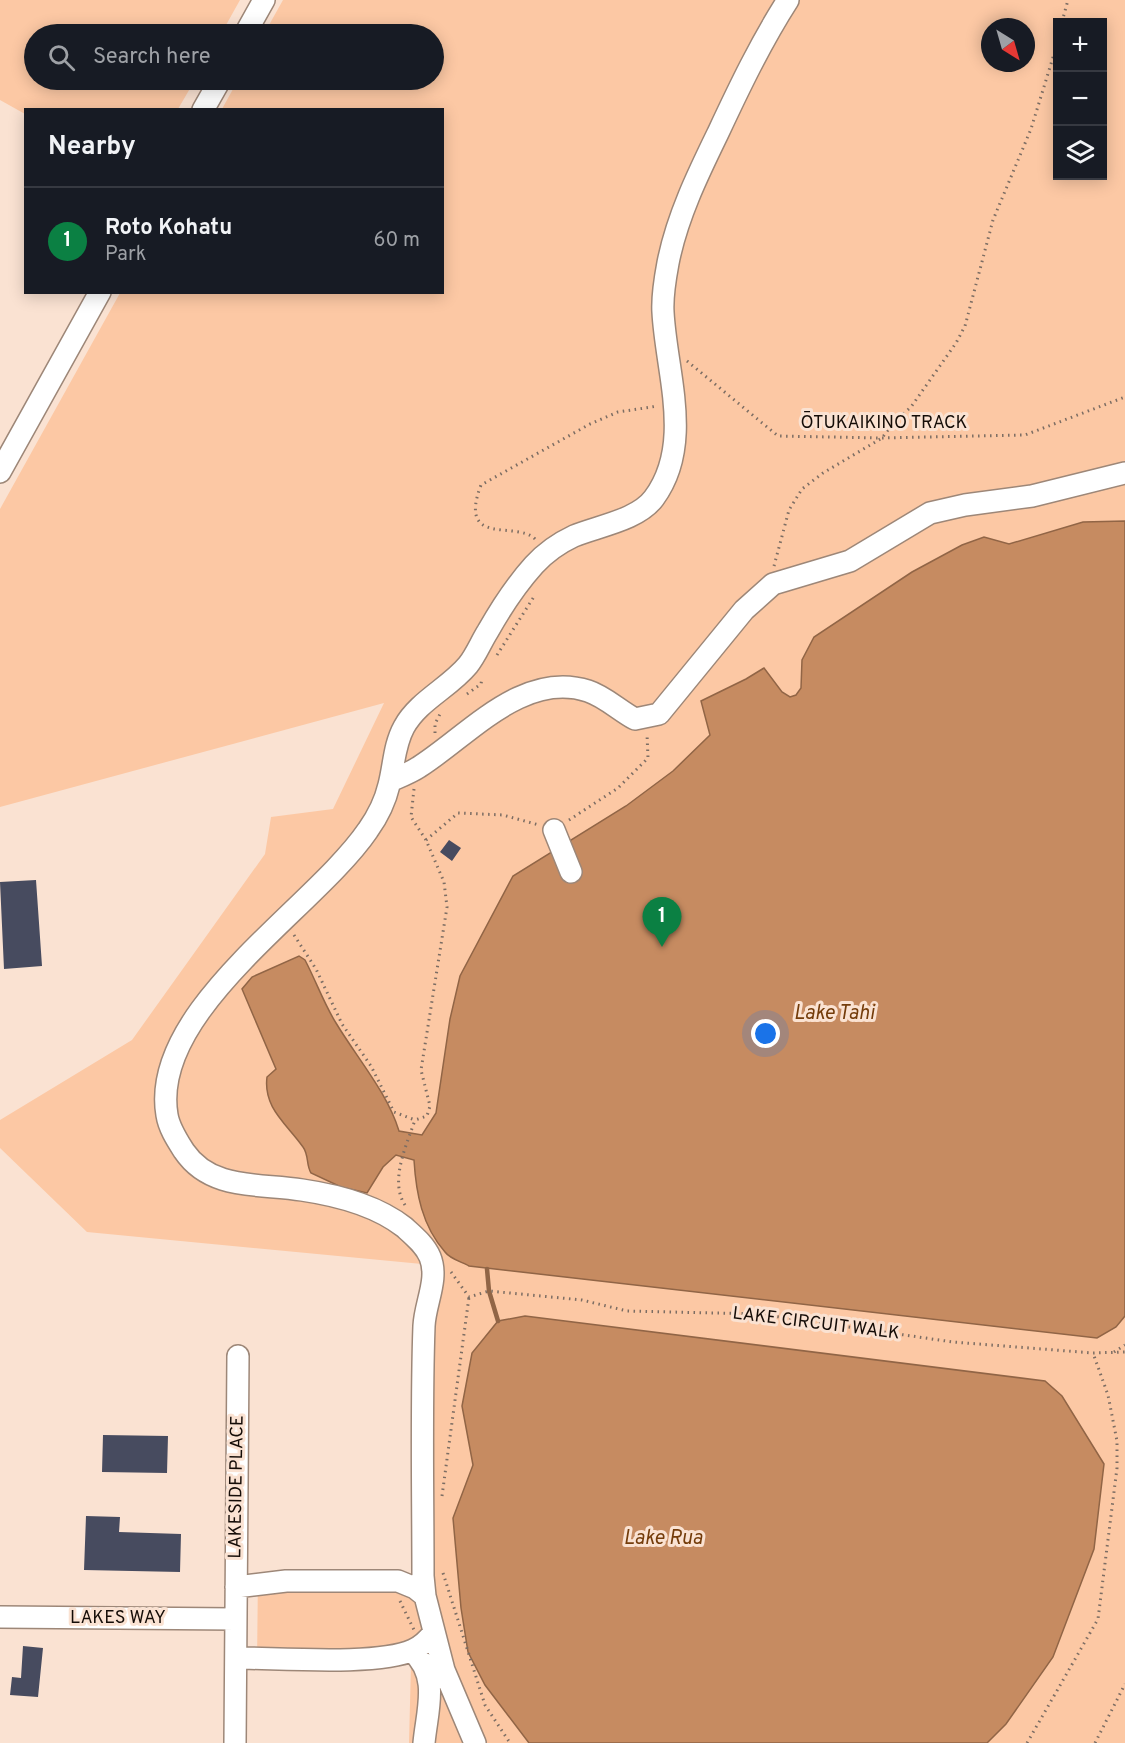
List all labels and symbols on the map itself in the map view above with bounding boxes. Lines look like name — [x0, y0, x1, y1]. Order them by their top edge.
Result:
north arrow — [981, 18, 1035, 72]
street label: ŌTUKAIKINO TRACK — [801, 410, 968, 435]
pin: 1 — [642, 898, 682, 947]
water label: Lake Tahi — [794, 1001, 875, 1027]
your location — [751, 1019, 780, 1048]
street label: LAKE CIRCUIT WALK — [731, 1302, 901, 1346]
street label: LAKESIDE PLACE — [224, 1415, 250, 1559]
water label: Lake Rua — [623, 1526, 703, 1552]
street label: LAKES WAY — [70, 1607, 166, 1630]

